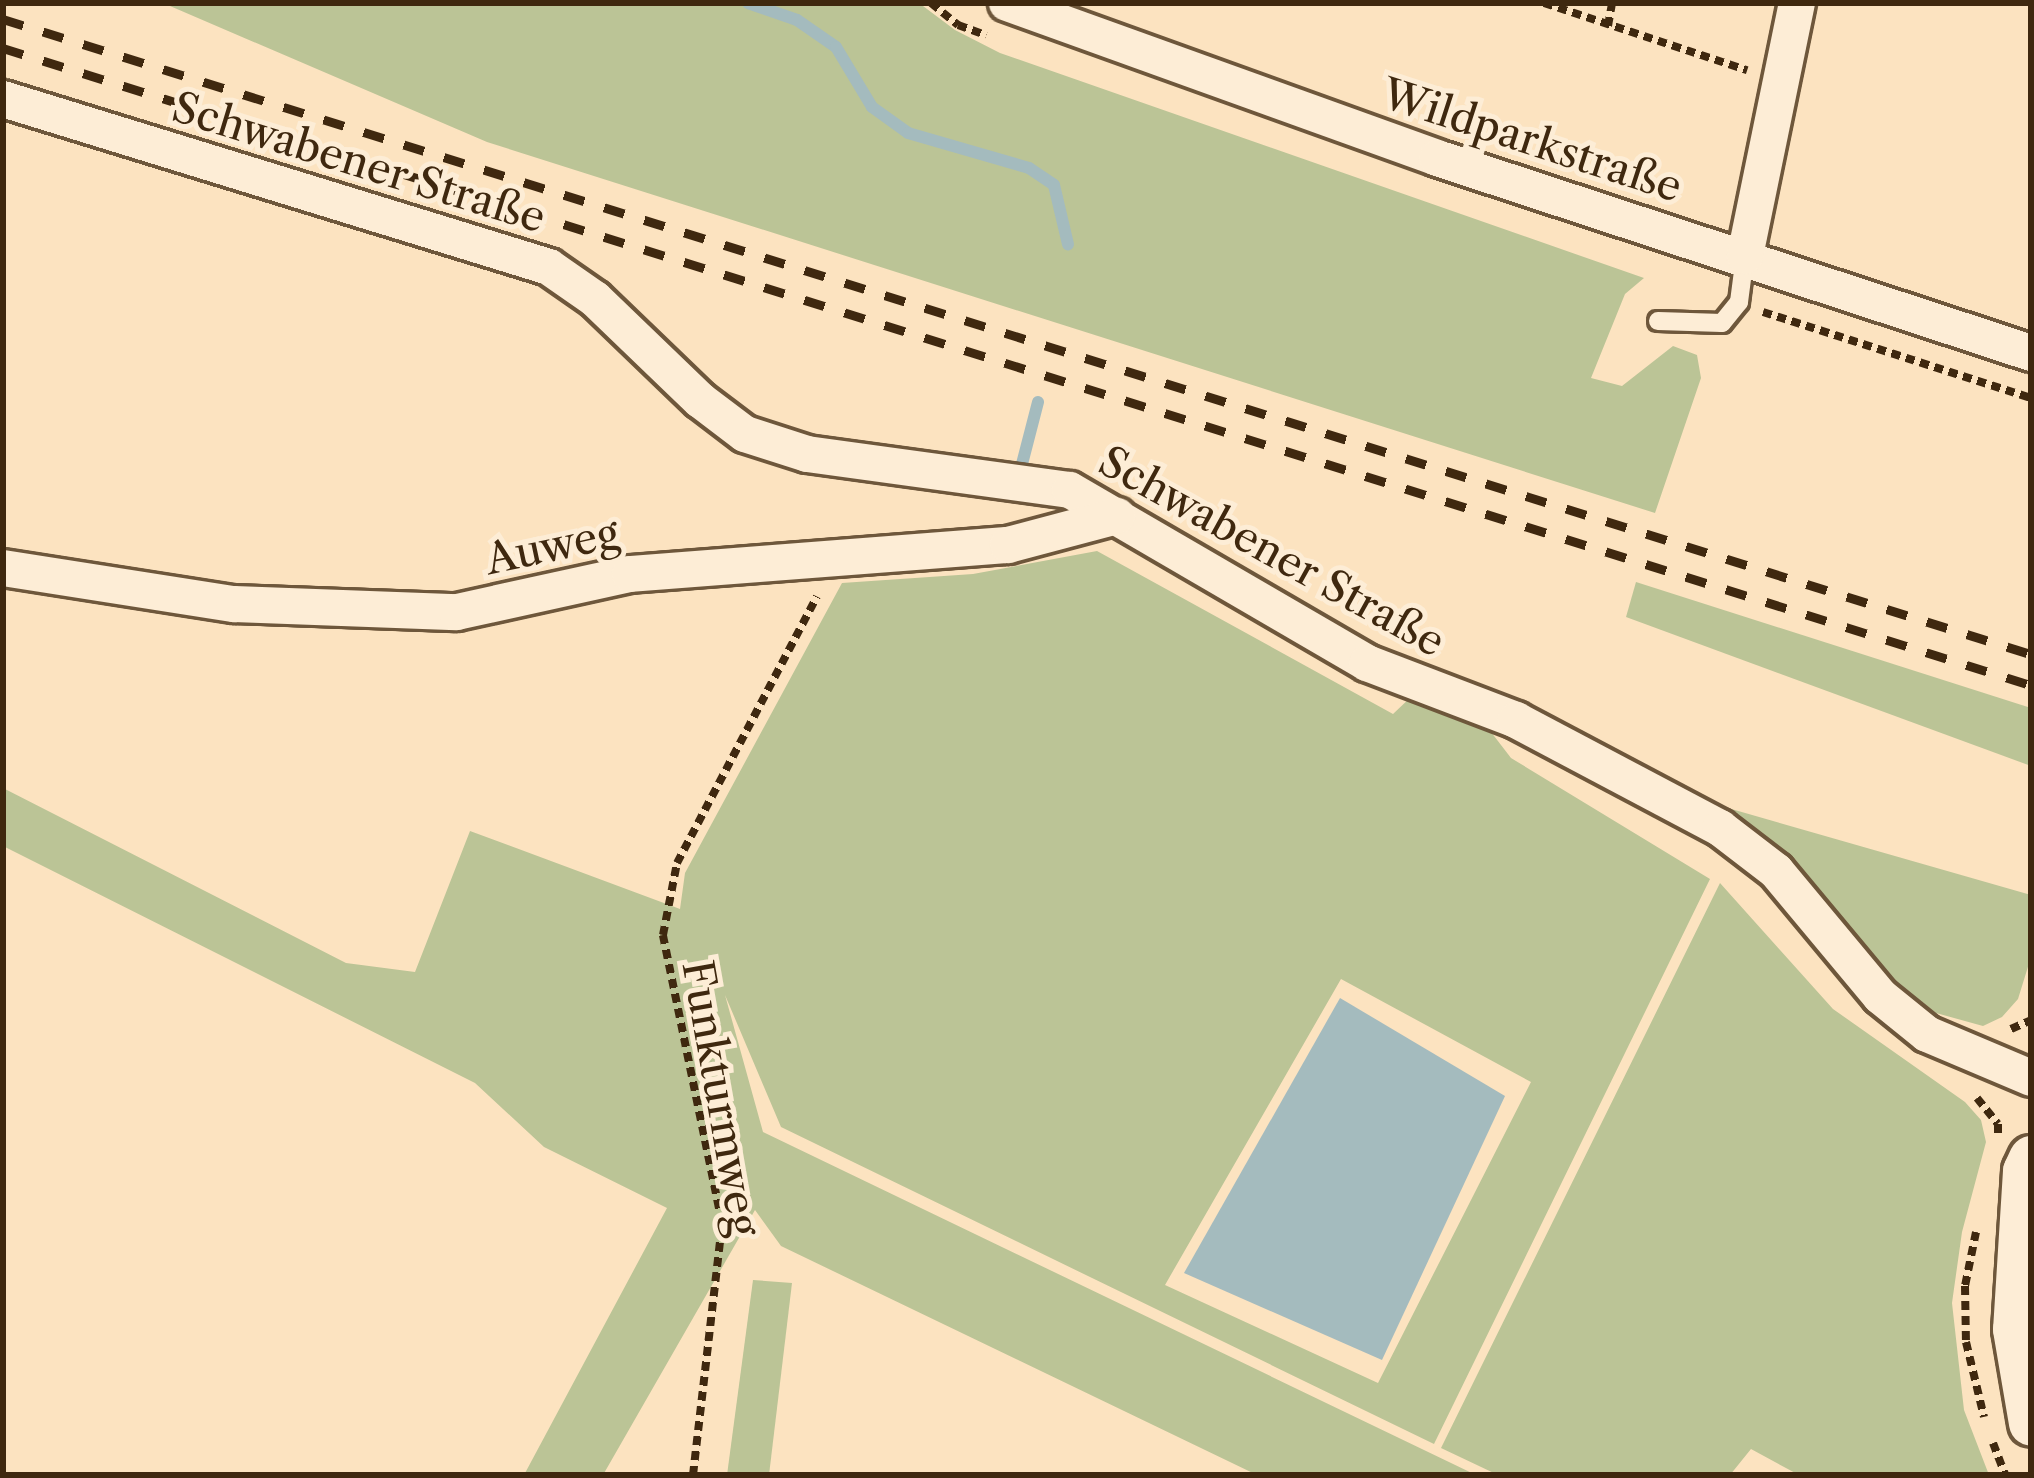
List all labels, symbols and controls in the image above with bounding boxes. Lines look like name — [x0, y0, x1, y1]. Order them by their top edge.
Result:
street label: Wildparkstraße — [1376, 68, 1688, 212]
street label: Schwabener Straße — [166, 81, 552, 243]
street label: Schwabener Straße — [1090, 435, 1454, 667]
street label: Auweg — [481, 507, 623, 585]
street label: Funkturmweg — [672, 956, 770, 1240]

